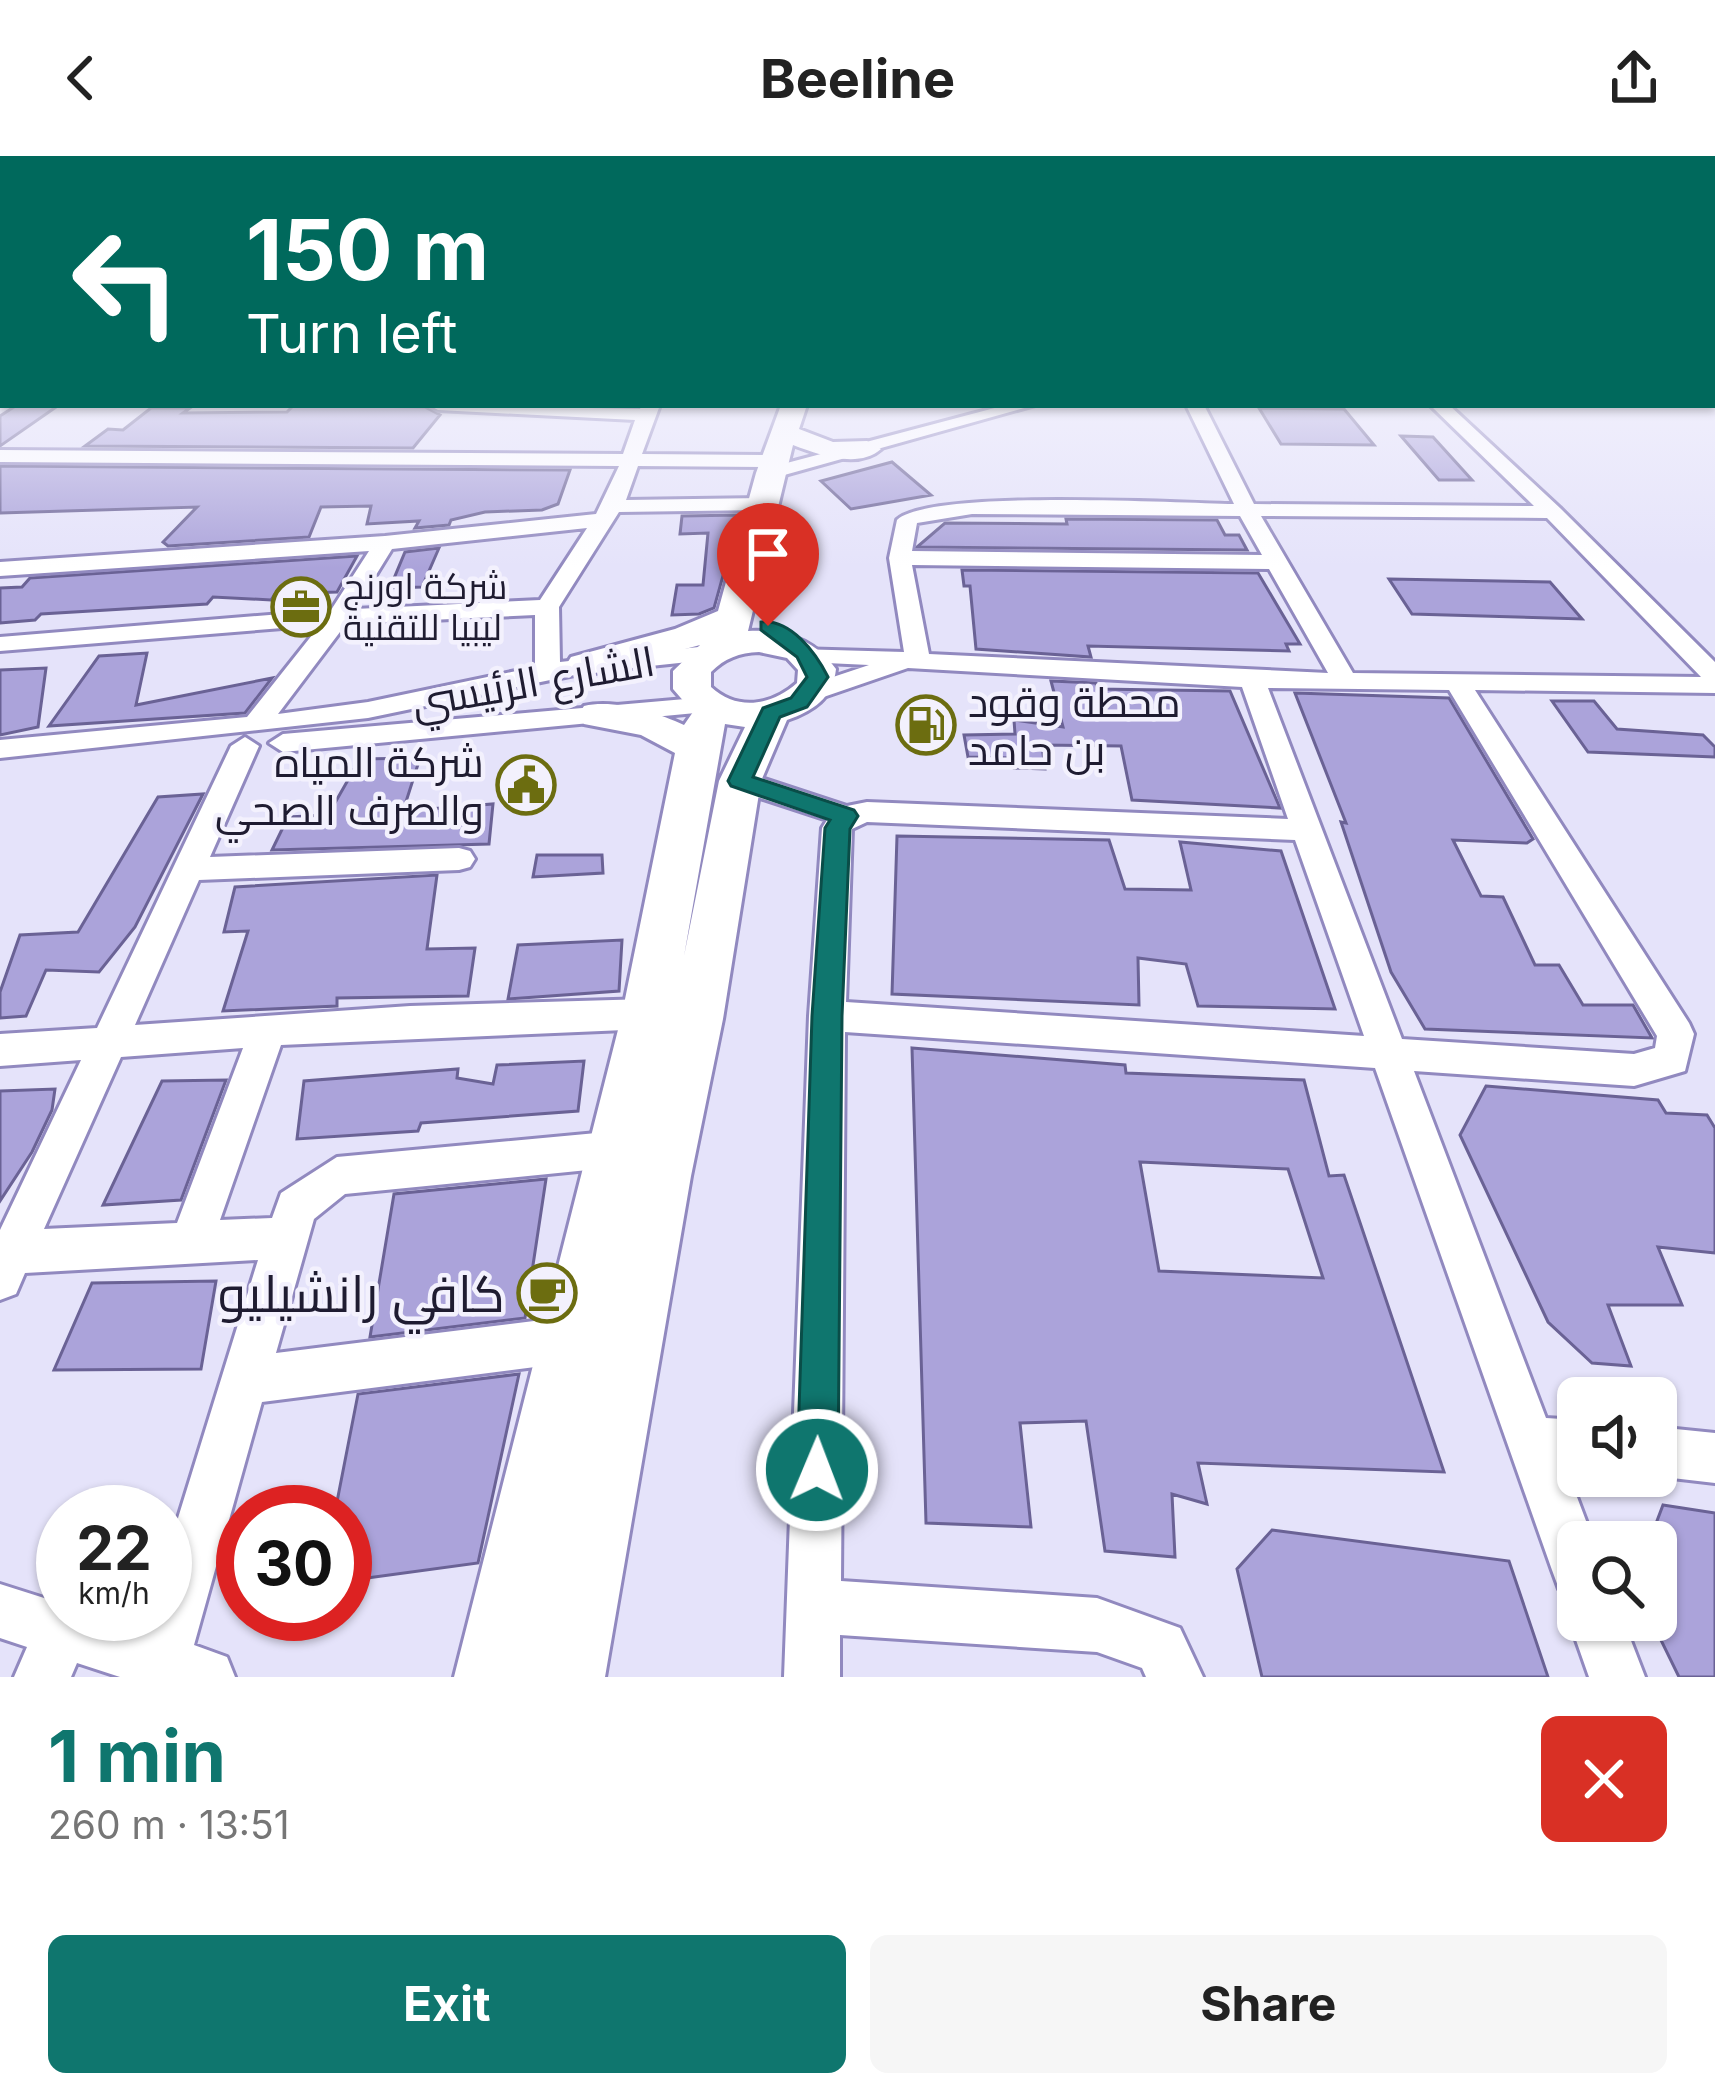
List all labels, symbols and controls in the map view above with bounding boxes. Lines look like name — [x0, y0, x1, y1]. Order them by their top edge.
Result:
icon: back — [48, 45, 114, 111]
icon: share — [1601, 45, 1667, 111]
text: Beeline — [760, 46, 955, 111]
text: 150 m — [246, 199, 489, 300]
icon: left — [48, 204, 204, 360]
text: Turn left — [246, 301, 457, 366]
pin — [717, 503, 819, 626]
icon: arrive — [735, 521, 801, 587]
place label: شركة اورنج ليبيا للتقنية — [343, 564, 507, 649]
office icon: شركة اورنج ليبيا للتقنية — [270, 576, 332, 638]
street label: الشارع الرئيسي — [408, 635, 659, 733]
place label: محطة وقود بن حامد — [968, 676, 1181, 775]
fuel station icon: محطة وقود بن حامد — [895, 694, 957, 756]
place label: شركة المياه والصرف الصحي — [215, 736, 484, 843]
public building icon: شركة المياه والصرف الصحي — [495, 754, 557, 816]
cafe icon: كافي رانشيليو — [516, 1262, 578, 1324]
place label: كافي رانشيليو — [218, 1263, 505, 1334]
map controls — [1557, 1377, 1677, 1641]
button: sound — [1557, 1377, 1677, 1497]
position arrow — [754, 1407, 880, 1533]
speed limit sign: 30 — [216, 1485, 372, 1641]
text: 22 — [76, 1512, 152, 1584]
button: search — [1557, 1521, 1677, 1641]
text: km/h — [78, 1575, 150, 1611]
text: 1 min — [48, 1712, 226, 1799]
button: close — [1541, 1716, 1667, 1842]
text: 260 m · 13:51 — [48, 1801, 290, 1848]
button: Exit — [48, 1935, 846, 2073]
button: Share — [870, 1935, 1667, 2073]

